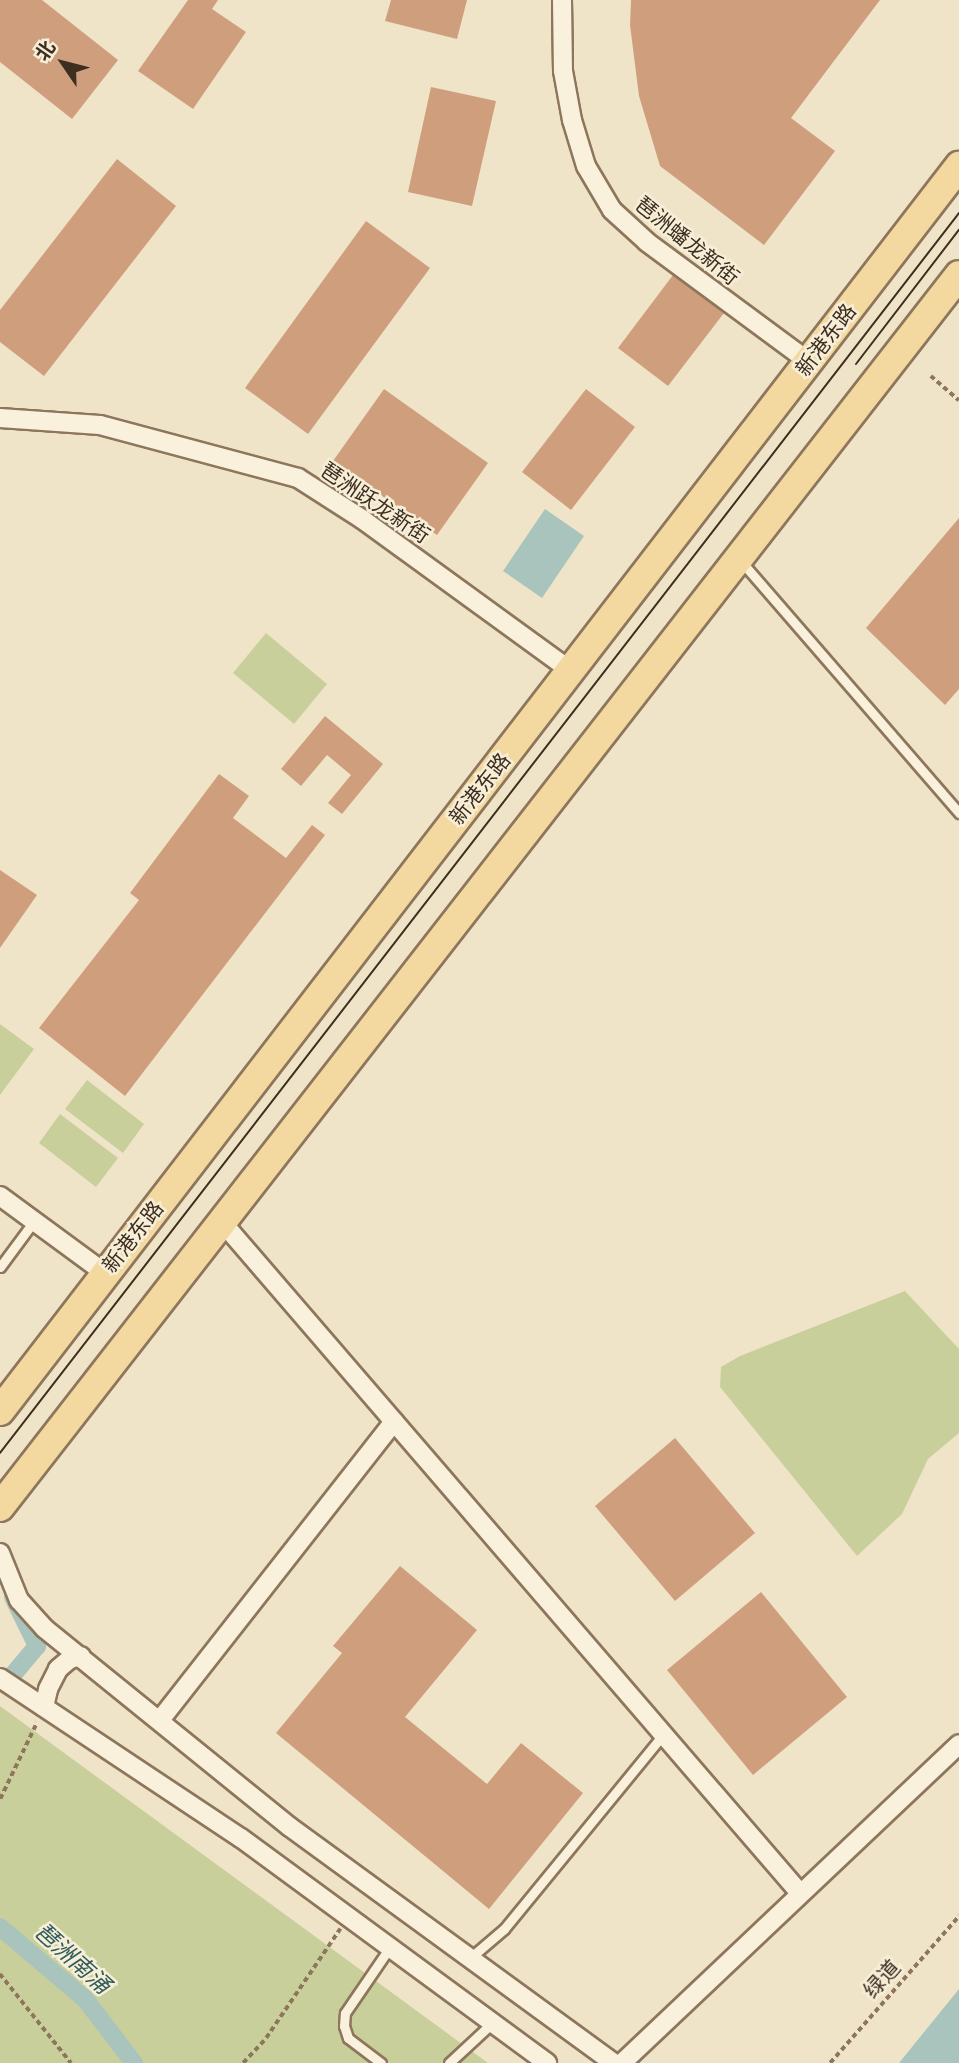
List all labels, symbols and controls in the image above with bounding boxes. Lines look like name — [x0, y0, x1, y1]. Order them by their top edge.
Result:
north arrow — [28, 28, 98, 98]
text: 北 — [31, 37, 59, 64]
street label: 琶洲蟠龙新街 — [630, 192, 744, 290]
street label: 新港东路 — [791, 299, 861, 381]
street label: 琶洲跃龙新街 — [316, 457, 434, 549]
street label: 新港东路 — [444, 748, 516, 830]
street label: 新港东路 — [97, 1196, 169, 1278]
water label: 琶洲南涌 — [29, 1918, 115, 2000]
street label: 绿道 — [859, 1955, 905, 2003]

